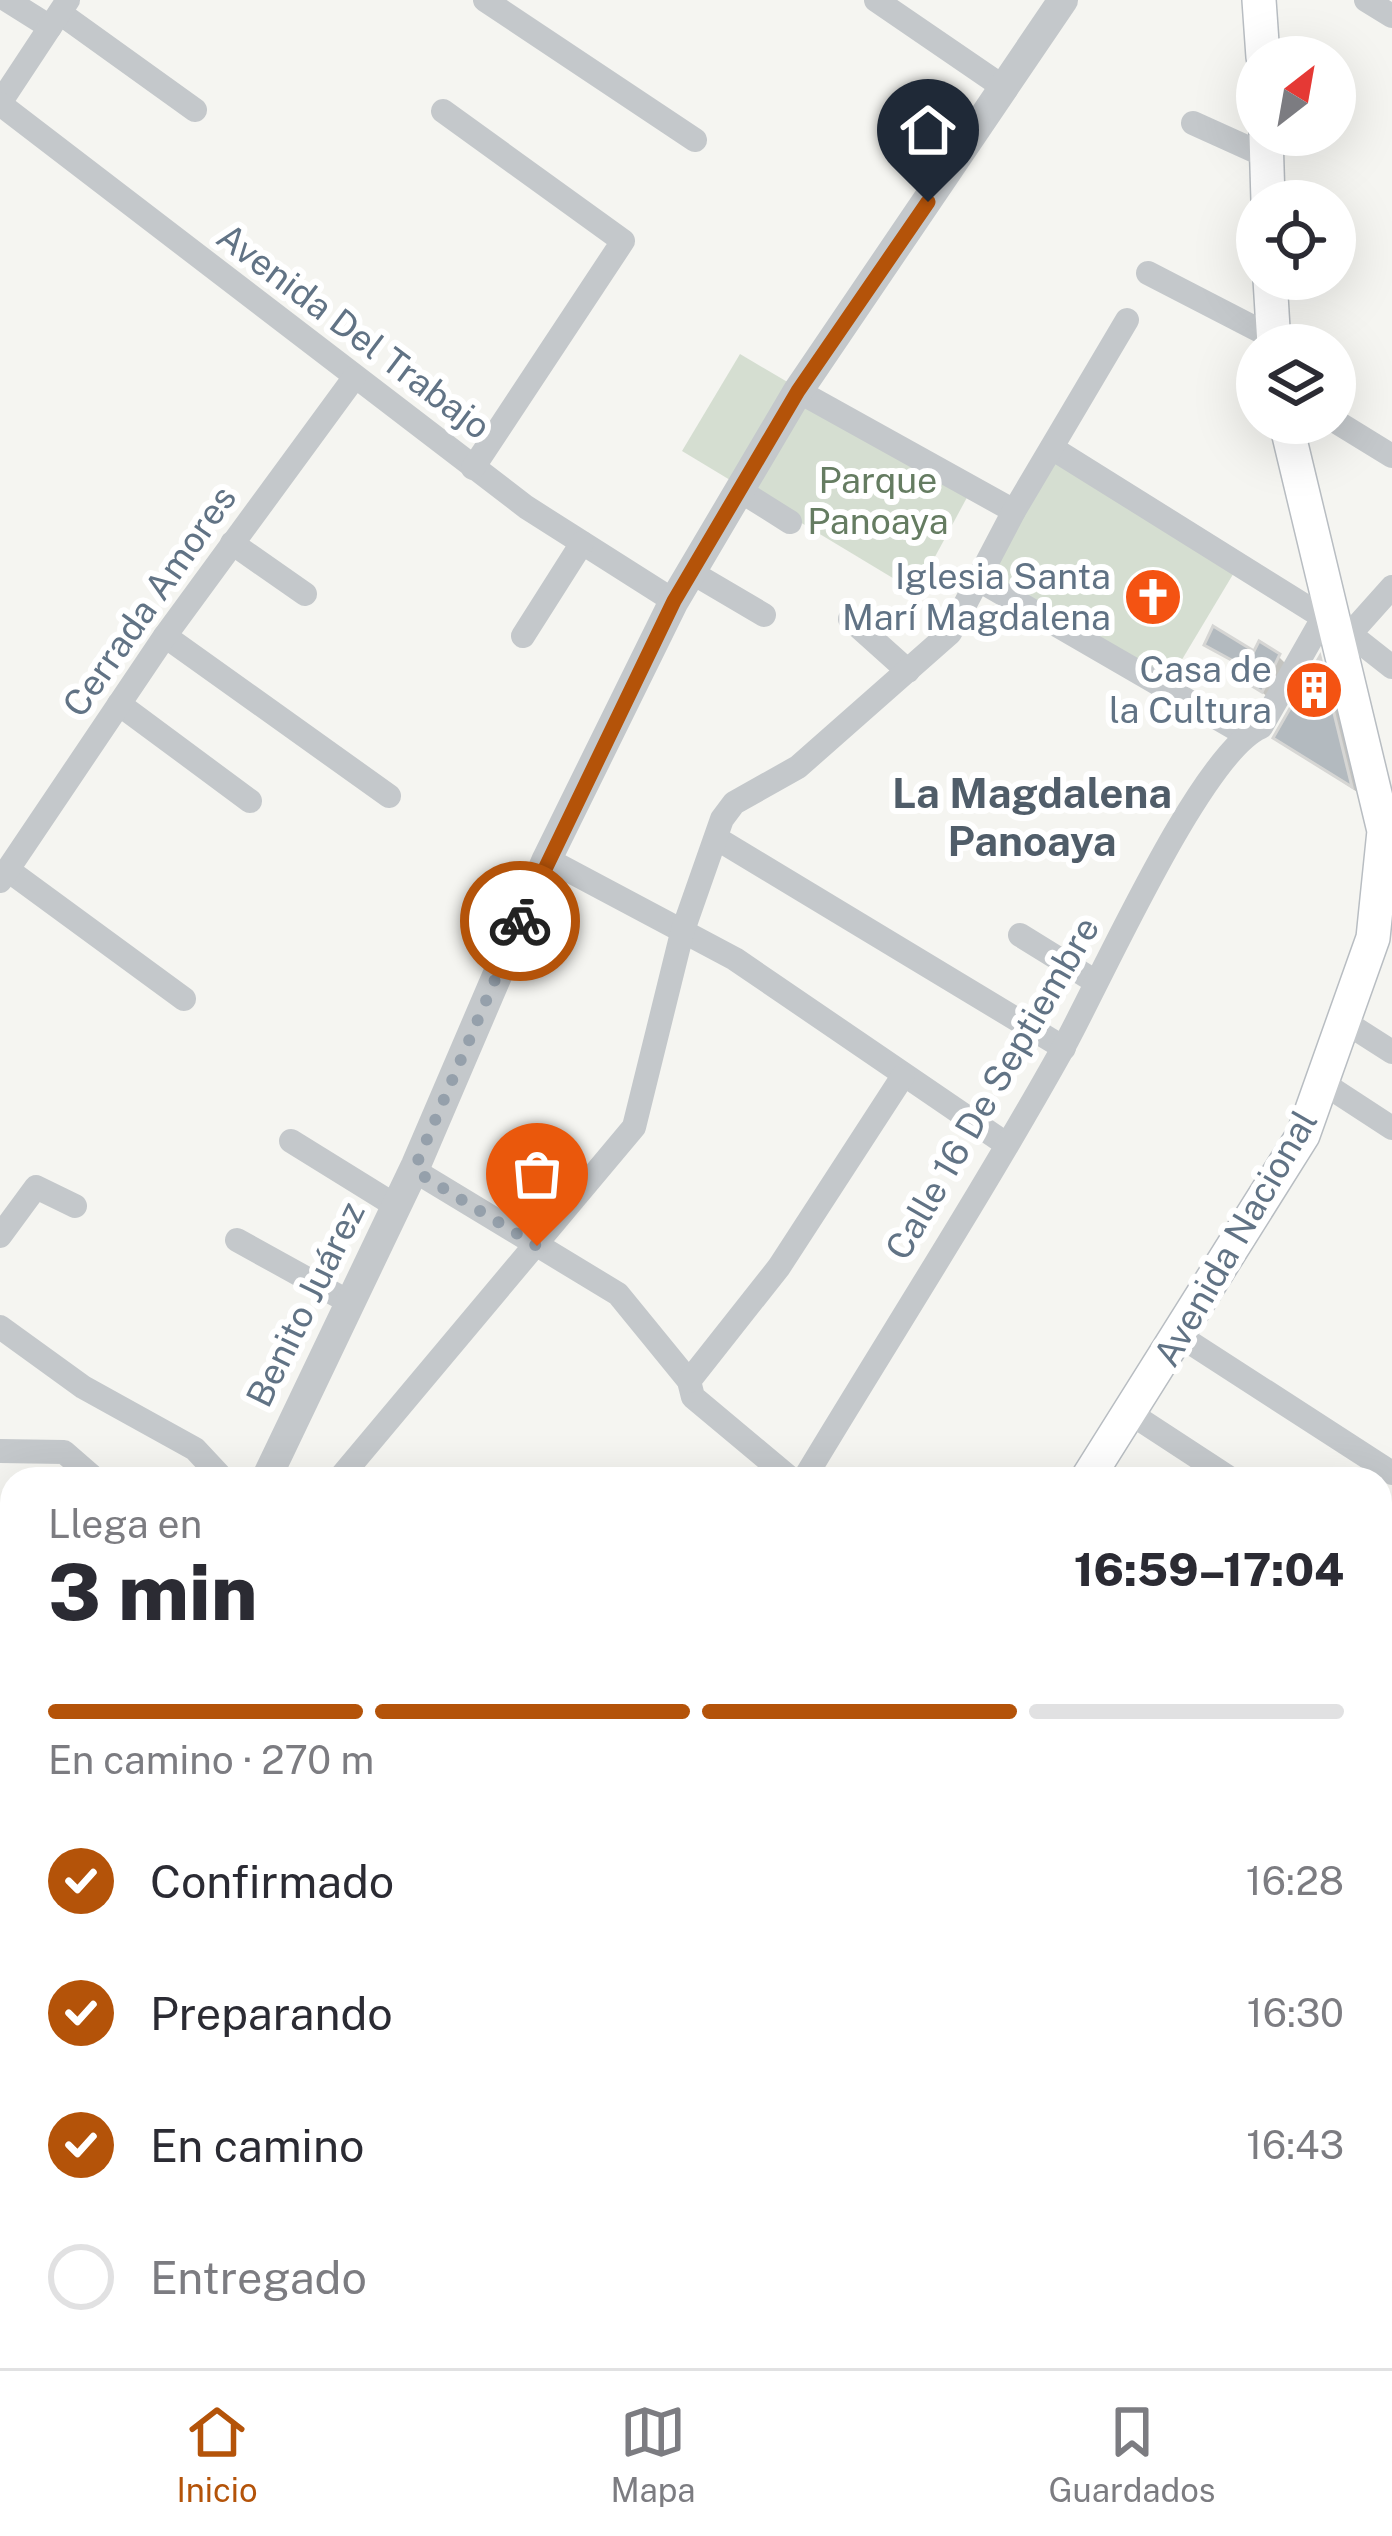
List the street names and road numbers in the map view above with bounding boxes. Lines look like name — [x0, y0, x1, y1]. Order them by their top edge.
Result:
street label: Avenida Del Trabajo — [209, 215, 499, 447]
street label: Cerrada Amores — [54, 478, 244, 724]
street label: Calle 16 De Septiembre — [877, 909, 1107, 1267]
street label: Avenida Nacional — [1145, 1103, 1325, 1373]
street label: Benito Juárez — [237, 1195, 373, 1413]

